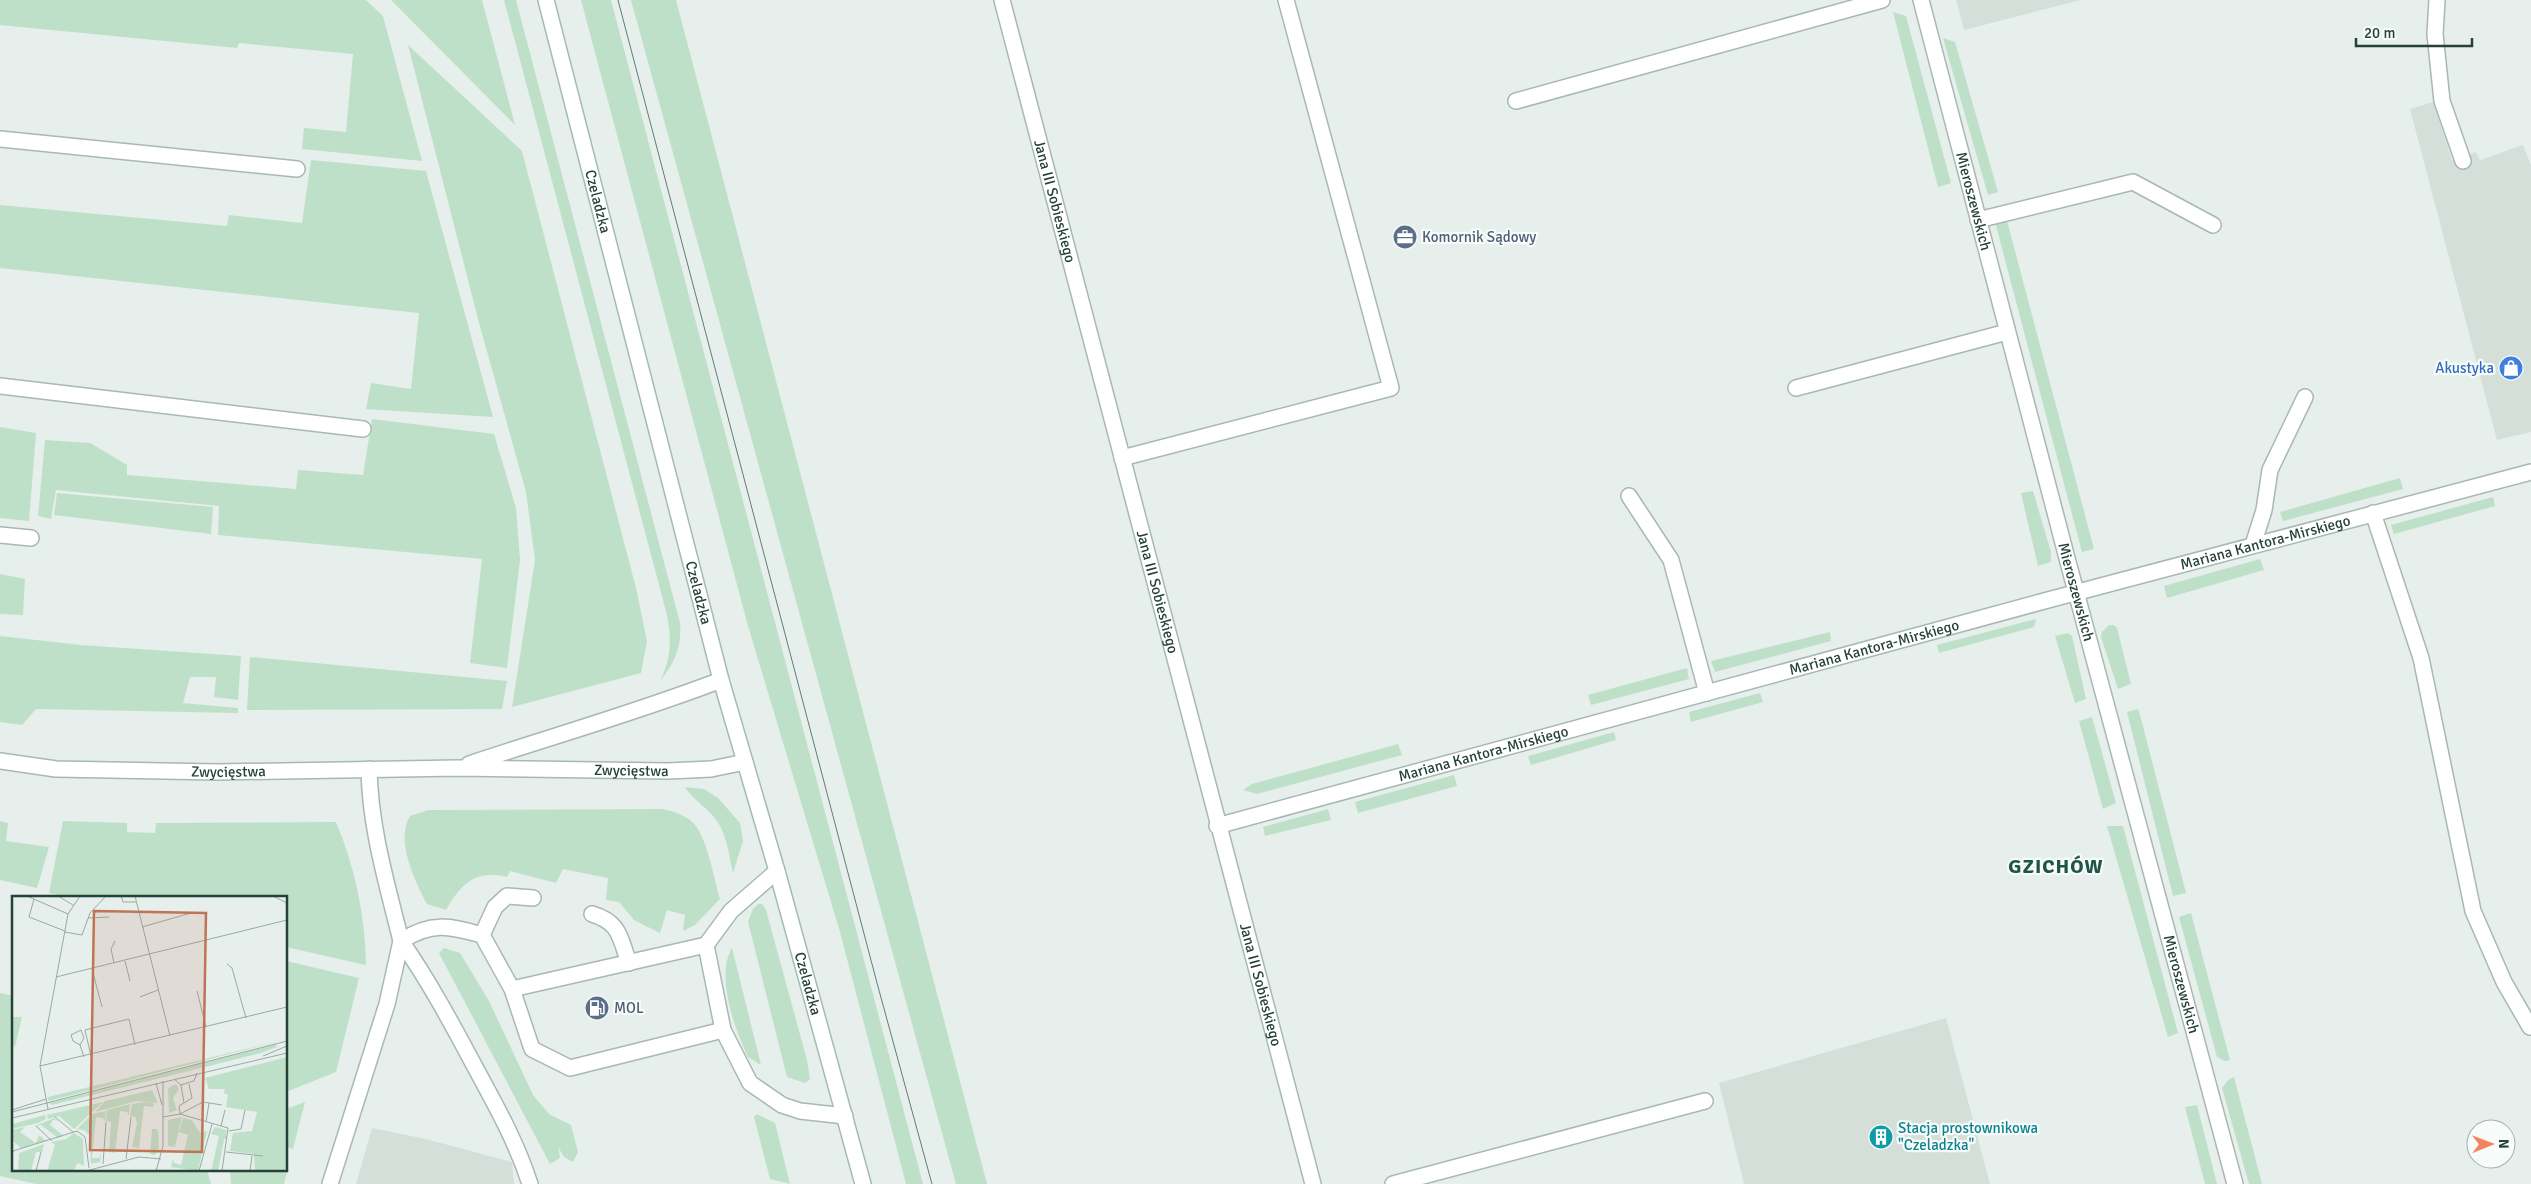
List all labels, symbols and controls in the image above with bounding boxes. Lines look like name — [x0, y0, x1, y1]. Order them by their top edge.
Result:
scale bar — [2356, 15, 2472, 47]
text: 20 m — [2364, 24, 2395, 42]
street label: Jana III Sobieskiego — [1030, 138, 1080, 265]
street label: Mieroszewskich — [1952, 150, 1995, 253]
street label: Czeladzka — [581, 168, 615, 235]
office icon: Komornik Sądowy — [1392, 224, 1418, 250]
place label: Komornik Sądowy — [1422, 228, 1536, 246]
shop icon: Akustyka — [2498, 355, 2524, 381]
place label: Akustyka — [2435, 359, 2494, 377]
street label: Mariana Kantora-Mirskiego — [2178, 511, 2353, 574]
street label: Jana III Sobieskiego — [1133, 528, 1182, 656]
street label: Mieroszewskich — [2054, 541, 2098, 643]
street label: Czeladzka — [682, 559, 715, 626]
street label: Mariana Kantora-Mirskiego — [1787, 616, 1961, 679]
street label: Mariana Kantora-Mirskiego — [1396, 722, 1570, 785]
street label: Zwycięstwa — [594, 761, 669, 780]
street label: Zwycięstwa — [191, 762, 266, 781]
district label: GZICHÓW — [2008, 854, 2104, 879]
inset map — [12, 896, 288, 1172]
street label: Jana III Sobieskiego — [1236, 921, 1285, 1048]
street label: Mieroszewskich — [2160, 933, 2203, 1035]
street label: Czeladzka — [791, 950, 825, 1017]
fuel station icon: MOL — [584, 995, 610, 1021]
place label: MOL — [614, 999, 644, 1017]
place label: Stacja prostownikowa "Czeladzka" — [1898, 1119, 2038, 1154]
north arrow — [2466, 1119, 2516, 1169]
building icon: Stacja prostownikowa "Czeladzka" — [1868, 1124, 1894, 1150]
text: N — [2495, 1139, 2512, 1149]

